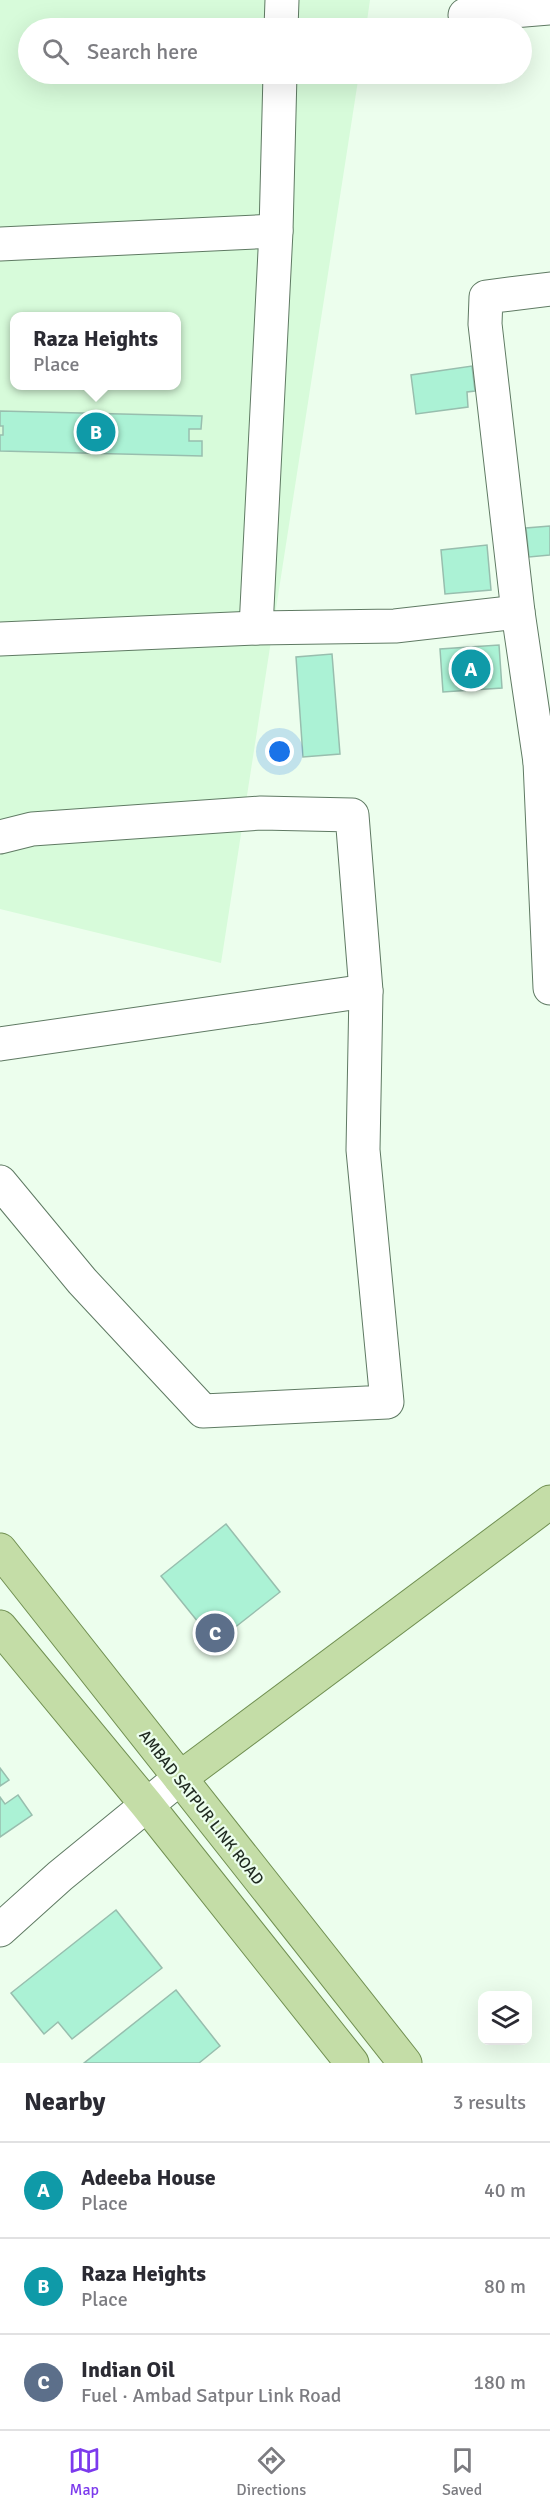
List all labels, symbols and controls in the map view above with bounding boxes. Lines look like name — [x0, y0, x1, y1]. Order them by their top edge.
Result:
search box — [18, 18, 532, 84]
icon: search — [39, 35, 72, 68]
text: Search here — [87, 38, 198, 65]
popup — [10, 312, 181, 390]
text: Raza Heights — [33, 325, 158, 352]
text: Place — [33, 352, 80, 377]
pin: B — [76, 410, 116, 454]
pin: A — [452, 646, 490, 692]
your location — [265, 737, 294, 766]
pin: C — [196, 1610, 234, 1656]
street label: AMBAD SATPUR LINK ROAD — [134, 1726, 268, 1889]
map controls — [478, 1991, 532, 2045]
button: layers — [478, 1991, 532, 2045]
text: Nearby — [24, 2086, 105, 2118]
text: 3 results — [453, 2090, 526, 2115]
text: Adeeba House — [81, 2164, 216, 2191]
text: A — [37, 2178, 50, 2203]
text: 40 m — [484, 2178, 526, 2203]
text: Place — [81, 2191, 128, 2216]
text: Raza Heights — [81, 2260, 206, 2287]
text: B — [37, 2274, 50, 2299]
text: 80 m — [484, 2274, 526, 2299]
text: Place — [81, 2287, 128, 2312]
text: Indian Oil — [81, 2356, 175, 2383]
text: C — [37, 2370, 50, 2395]
text: 180 m — [473, 2370, 526, 2395]
text: Fuel · Ambad Satpur Link Road — [81, 2383, 341, 2408]
tab: Map — [68, 2444, 101, 2500]
tab: Directions — [236, 2444, 306, 2500]
tab: Saved — [442, 2444, 482, 2500]

